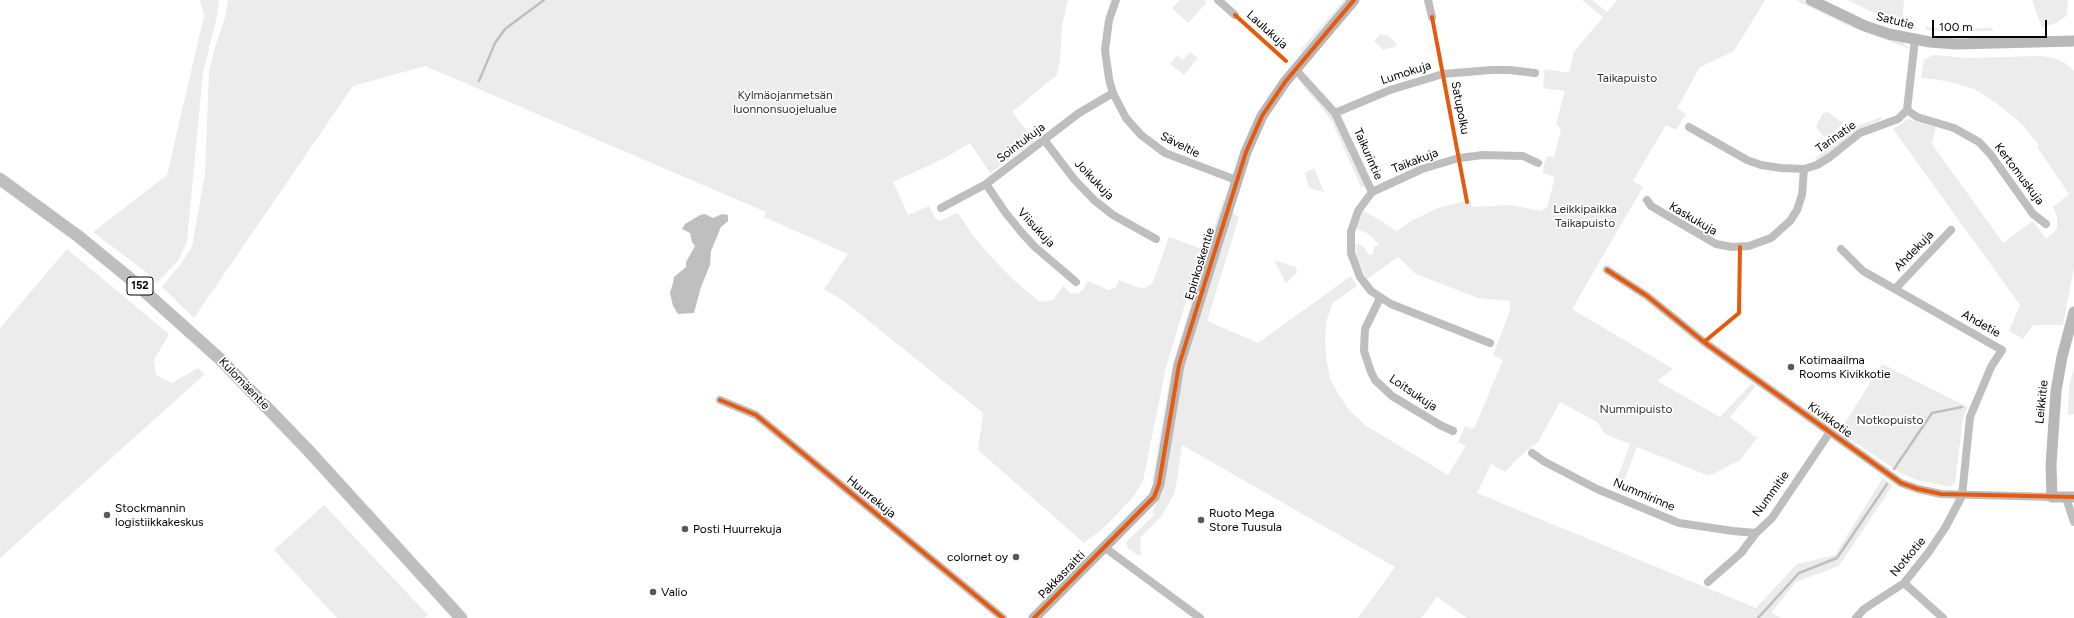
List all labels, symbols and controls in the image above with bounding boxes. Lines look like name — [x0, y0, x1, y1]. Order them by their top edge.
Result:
street label: Laulukuja — [1244, 8, 1290, 52]
street label: Satutie — [1875, 9, 1915, 33]
scale bar — [1934, 12, 2049, 38]
text: 100 m — [1939, 20, 1973, 34]
street label: Lumokuja — [1379, 58, 1433, 88]
park label: Taikapuisto — [1597, 71, 1657, 85]
street label: Satupolku — [1448, 80, 1472, 136]
park label: Kylmäojanmetsän luonnonsuojelualue — [733, 88, 837, 116]
street label: Tarinatie — [1813, 118, 1859, 156]
street label: Sointukuja — [994, 120, 1048, 166]
street label: Taikurintie — [1350, 126, 1386, 182]
street label: Säveltie — [1158, 129, 1202, 161]
street label: Kertomuskuja — [1991, 140, 2047, 208]
street label: Taikakuja — [1390, 146, 1440, 176]
street label: Joikukuja — [1071, 157, 1117, 203]
street label: Kaskukuja — [1666, 199, 1720, 239]
park label: Leikkipaikka Taikapuisto — [1553, 202, 1617, 230]
street label: Viisukuja — [1014, 206, 1058, 250]
street label: Epinkoskentie — [1182, 226, 1218, 302]
street label: Ahdekuja — [1891, 228, 1937, 274]
road number: 152 — [127, 277, 153, 295]
street label: Ahdetie — [1959, 307, 2003, 341]
place label: Kotimaailma Rooms Kivikkotie — [1799, 353, 1891, 381]
street label: Kulomäentie — [216, 355, 272, 413]
marker: Kotimaailma Rooms Kivikkotie — [1786, 362, 1796, 372]
street label: Loitsukuja — [1386, 372, 1440, 414]
street label: Leikkitie — [2033, 379, 2051, 425]
street label: Kivikkotie — [1805, 399, 1855, 441]
park label: Nummipuisto — [1600, 402, 1672, 416]
park label: Notkopuisto — [1856, 413, 1924, 427]
street label: Nummitie — [1750, 468, 1792, 520]
street label: Huurrekuja — [844, 473, 898, 521]
street label: Nummirinne — [1611, 475, 1677, 515]
place label: Stockmannin logistiikkakeskus — [115, 501, 204, 529]
place label: Ruoto Mega Store Tuusula — [1209, 506, 1282, 534]
marker: Stockmannin logistiikkakeskus — [102, 510, 112, 520]
marker: Ruoto Mega Store Tuusula — [1196, 515, 1206, 525]
place label: Posti Huurrekuja — [693, 522, 782, 536]
marker: Posti Huurrekuja — [680, 524, 690, 534]
street label: Notkotie — [1887, 534, 1929, 580]
street label: Pakkasraitti — [1036, 548, 1088, 602]
place label: colornet oy — [947, 550, 1008, 564]
marker: colornet oy — [1011, 552, 1021, 562]
place label: Valio — [661, 585, 687, 599]
marker: Valio — [648, 587, 658, 597]

